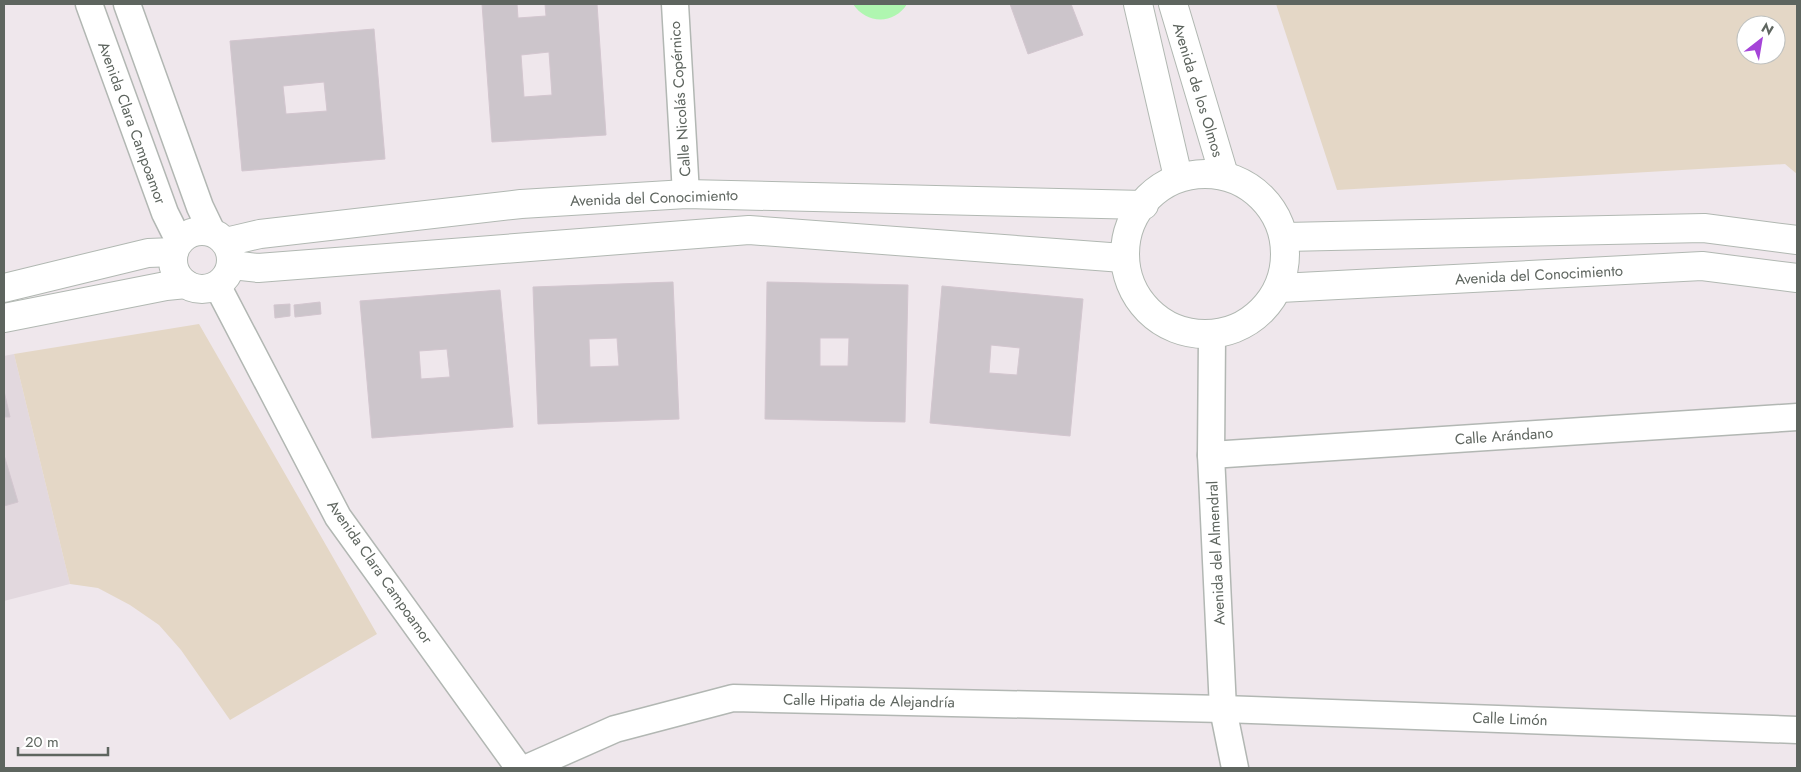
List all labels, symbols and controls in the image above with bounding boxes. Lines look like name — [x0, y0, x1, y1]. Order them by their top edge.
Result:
north arrow — [1736, 15, 1786, 65]
text: N — [1758, 17, 1778, 40]
street label: Avenida de los Olmos — [1167, 20, 1229, 160]
street label: Calle Nicolás Copérnico — [664, 21, 696, 177]
street label: Avenida Clara Campoamor — [92, 39, 172, 208]
street label: Avenida del Conocimiento — [570, 184, 738, 212]
street label: Avenida del Conocimiento — [1454, 260, 1624, 290]
street label: Calle Arándano — [1454, 422, 1554, 450]
street label: Avenida del Almendral — [1201, 480, 1231, 626]
street label: Avenida Clara Campoamor — [322, 496, 439, 649]
street label: Calle Hipatia de Alejandría — [783, 689, 955, 713]
street label: Calle Limón — [1472, 707, 1548, 731]
scale bar — [18, 724, 108, 756]
text: 20 m — [25, 731, 59, 753]

